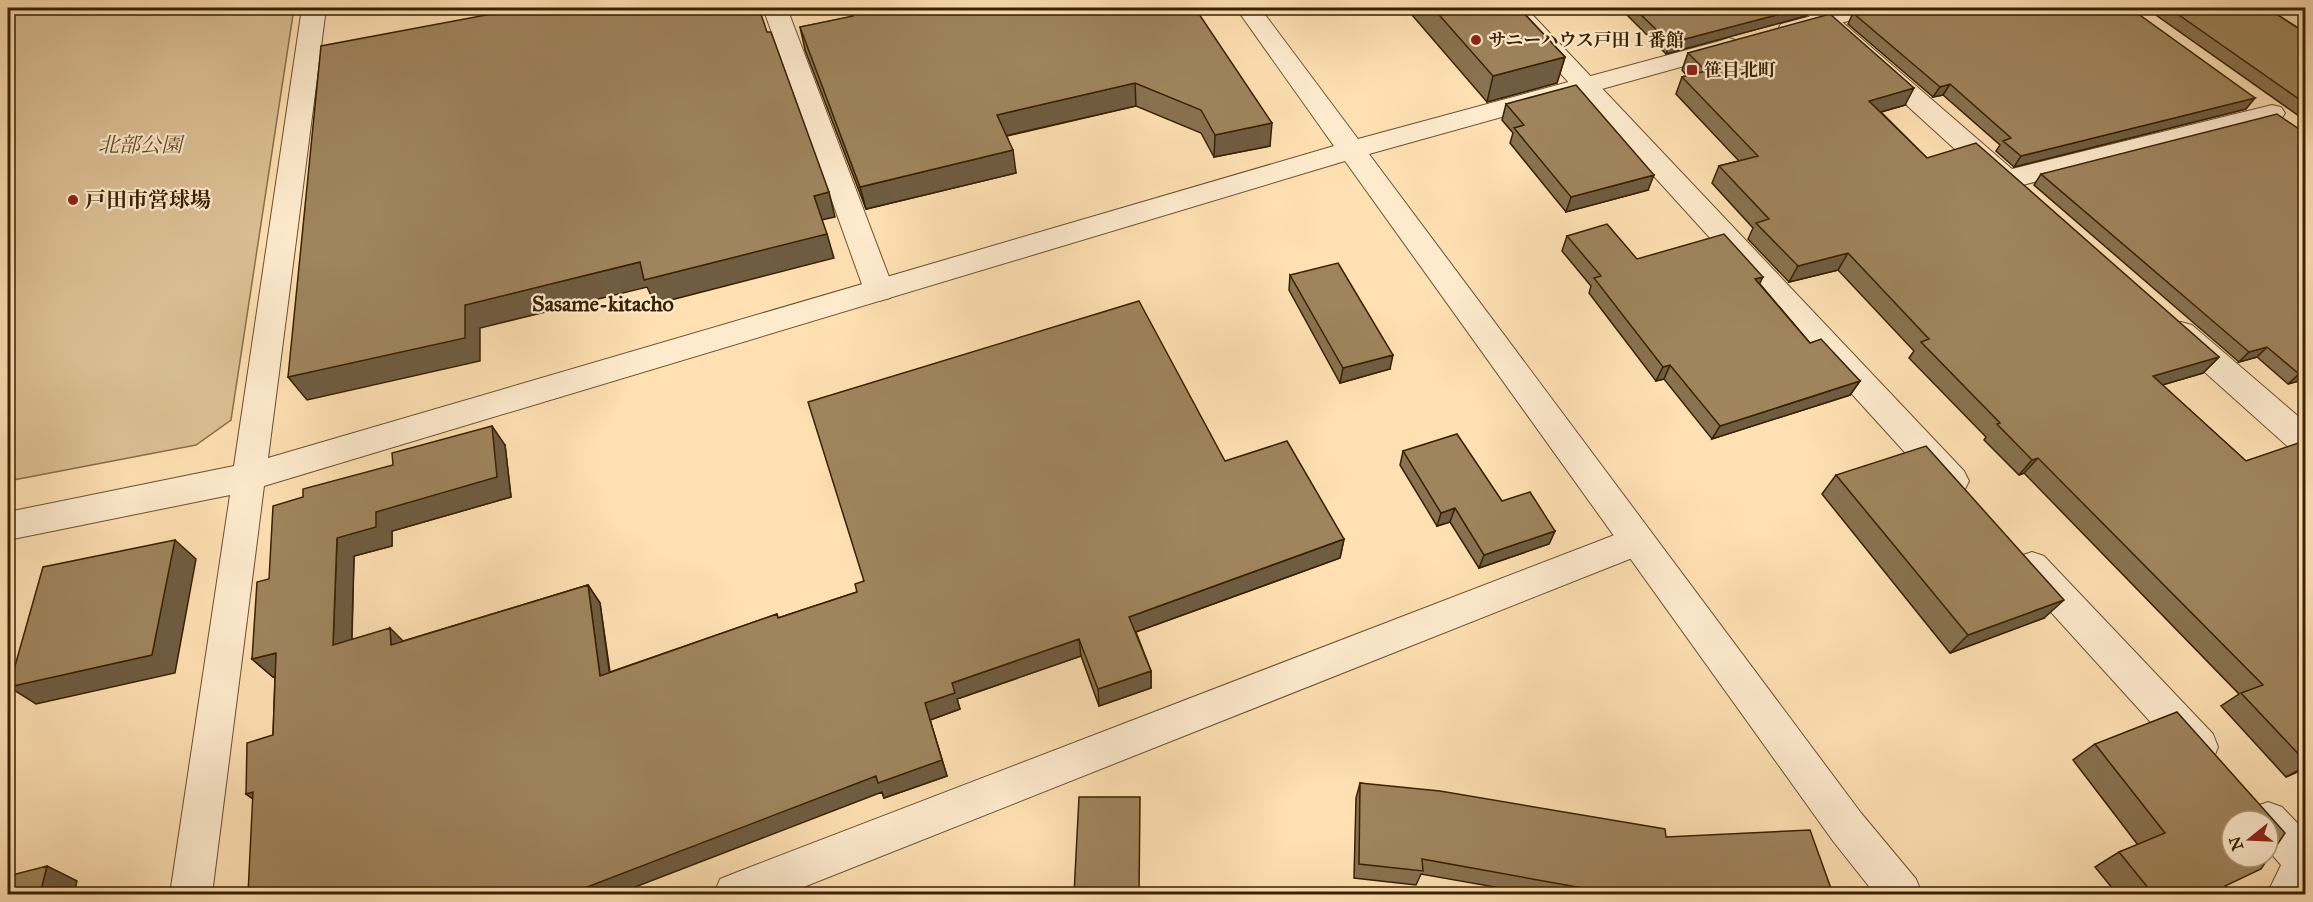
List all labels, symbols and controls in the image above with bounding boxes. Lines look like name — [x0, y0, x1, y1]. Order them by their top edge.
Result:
place label: サニーハウス戸田１番館 — [1488, 29, 1684, 51]
marker: サニーハウス戸田１番館 — [1469, 33, 1483, 47]
place label: 笹目北町 — [1704, 59, 1776, 81]
marker: 笹目北町 — [1685, 63, 1699, 77]
park label: 北部公園 — [98, 132, 185, 158]
place label: 戸田市営球場 — [85, 187, 211, 213]
marker: 戸田市営球場 — [66, 193, 80, 207]
district label: Sasame-kitacho — [532, 290, 674, 317]
north arrow — [2220, 809, 2280, 869]
text: N — [2225, 834, 2247, 853]

